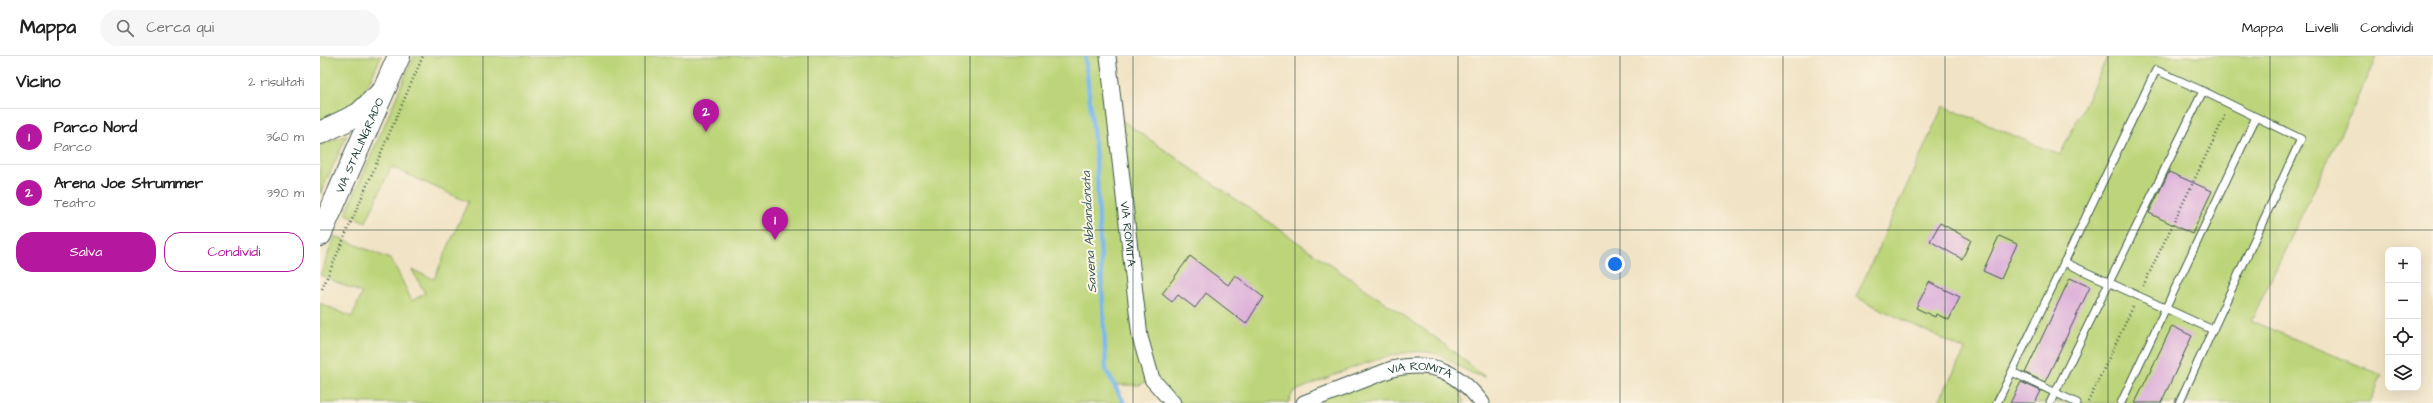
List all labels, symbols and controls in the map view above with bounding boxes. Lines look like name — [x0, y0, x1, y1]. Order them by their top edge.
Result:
search box — [100, 10, 380, 46]
text: Mappa — [20, 14, 76, 41]
icon: search — [114, 17, 136, 39]
text: Cerca qui — [146, 17, 214, 38]
text: Mappa — [2242, 18, 2283, 38]
text: Livelli — [2305, 18, 2338, 38]
text: Condividi — [2360, 18, 2413, 38]
text: Vicino — [16, 70, 61, 94]
text: 2 risultati — [248, 73, 304, 91]
street label: VIA STALINGRADO — [331, 95, 388, 196]
pin: 2 — [693, 99, 719, 132]
text: Parco Nord — [54, 117, 137, 138]
text: 1 — [28, 128, 30, 146]
text: 360 m — [266, 128, 304, 146]
text: Parco — [54, 138, 92, 156]
water label: Savena Abbandonata — [1077, 169, 1101, 293]
text: Arena Joe Strummer — [54, 173, 203, 194]
text: 2 — [25, 184, 33, 202]
text: 390 m — [266, 184, 304, 202]
text: Teatro — [54, 194, 96, 212]
street label: VIA ROMITA — [1116, 200, 1140, 268]
pin: 1 — [762, 207, 788, 240]
button: Salva — [16, 232, 156, 272]
button: Condividi — [164, 232, 304, 272]
map controls — [2385, 247, 2421, 391]
button: + — [2385, 247, 2421, 283]
your location — [1605, 254, 1625, 274]
button: − — [2385, 283, 2421, 319]
button: locate — [2385, 319, 2421, 355]
button: layers — [2385, 355, 2421, 391]
street label: VIA ROMITA — [1385, 357, 1456, 382]

